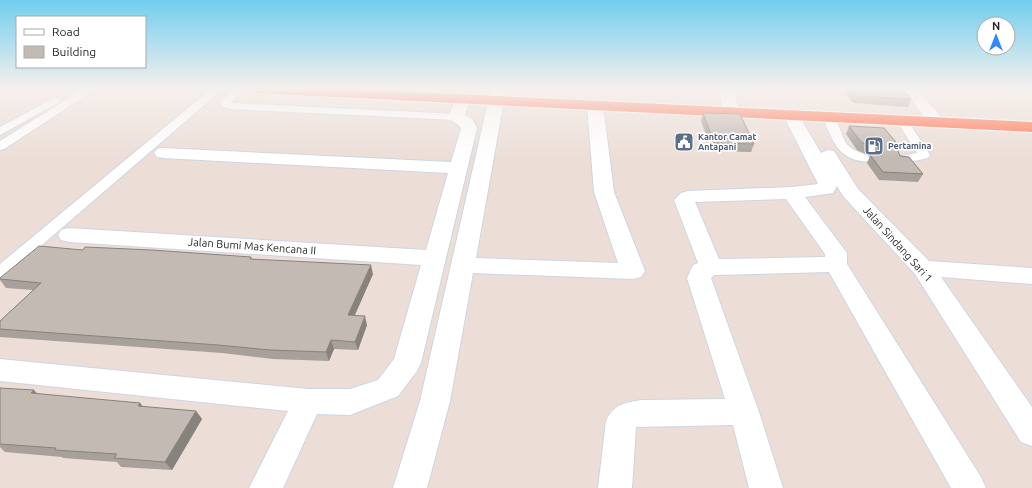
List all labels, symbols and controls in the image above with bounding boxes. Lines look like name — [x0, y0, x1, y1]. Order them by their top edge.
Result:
legend — [16, 16, 146, 68]
north arrow — [976, 16, 1016, 56]
text: N — [992, 20, 1000, 32]
text: Road — [52, 25, 80, 38]
text: Building — [52, 45, 96, 58]
public building icon: Kantor Camat Antapani — [673, 131, 695, 153]
place label: Kantor Camat Antapani — [698, 132, 756, 152]
fuel station icon: Pertamina — [863, 135, 885, 157]
place label: Pertamina — [888, 141, 932, 151]
street label: Jalan Sindang Sari 1 — [861, 204, 935, 284]
street label: Jalan Bumi Mas Kencana II — [187, 236, 317, 256]

